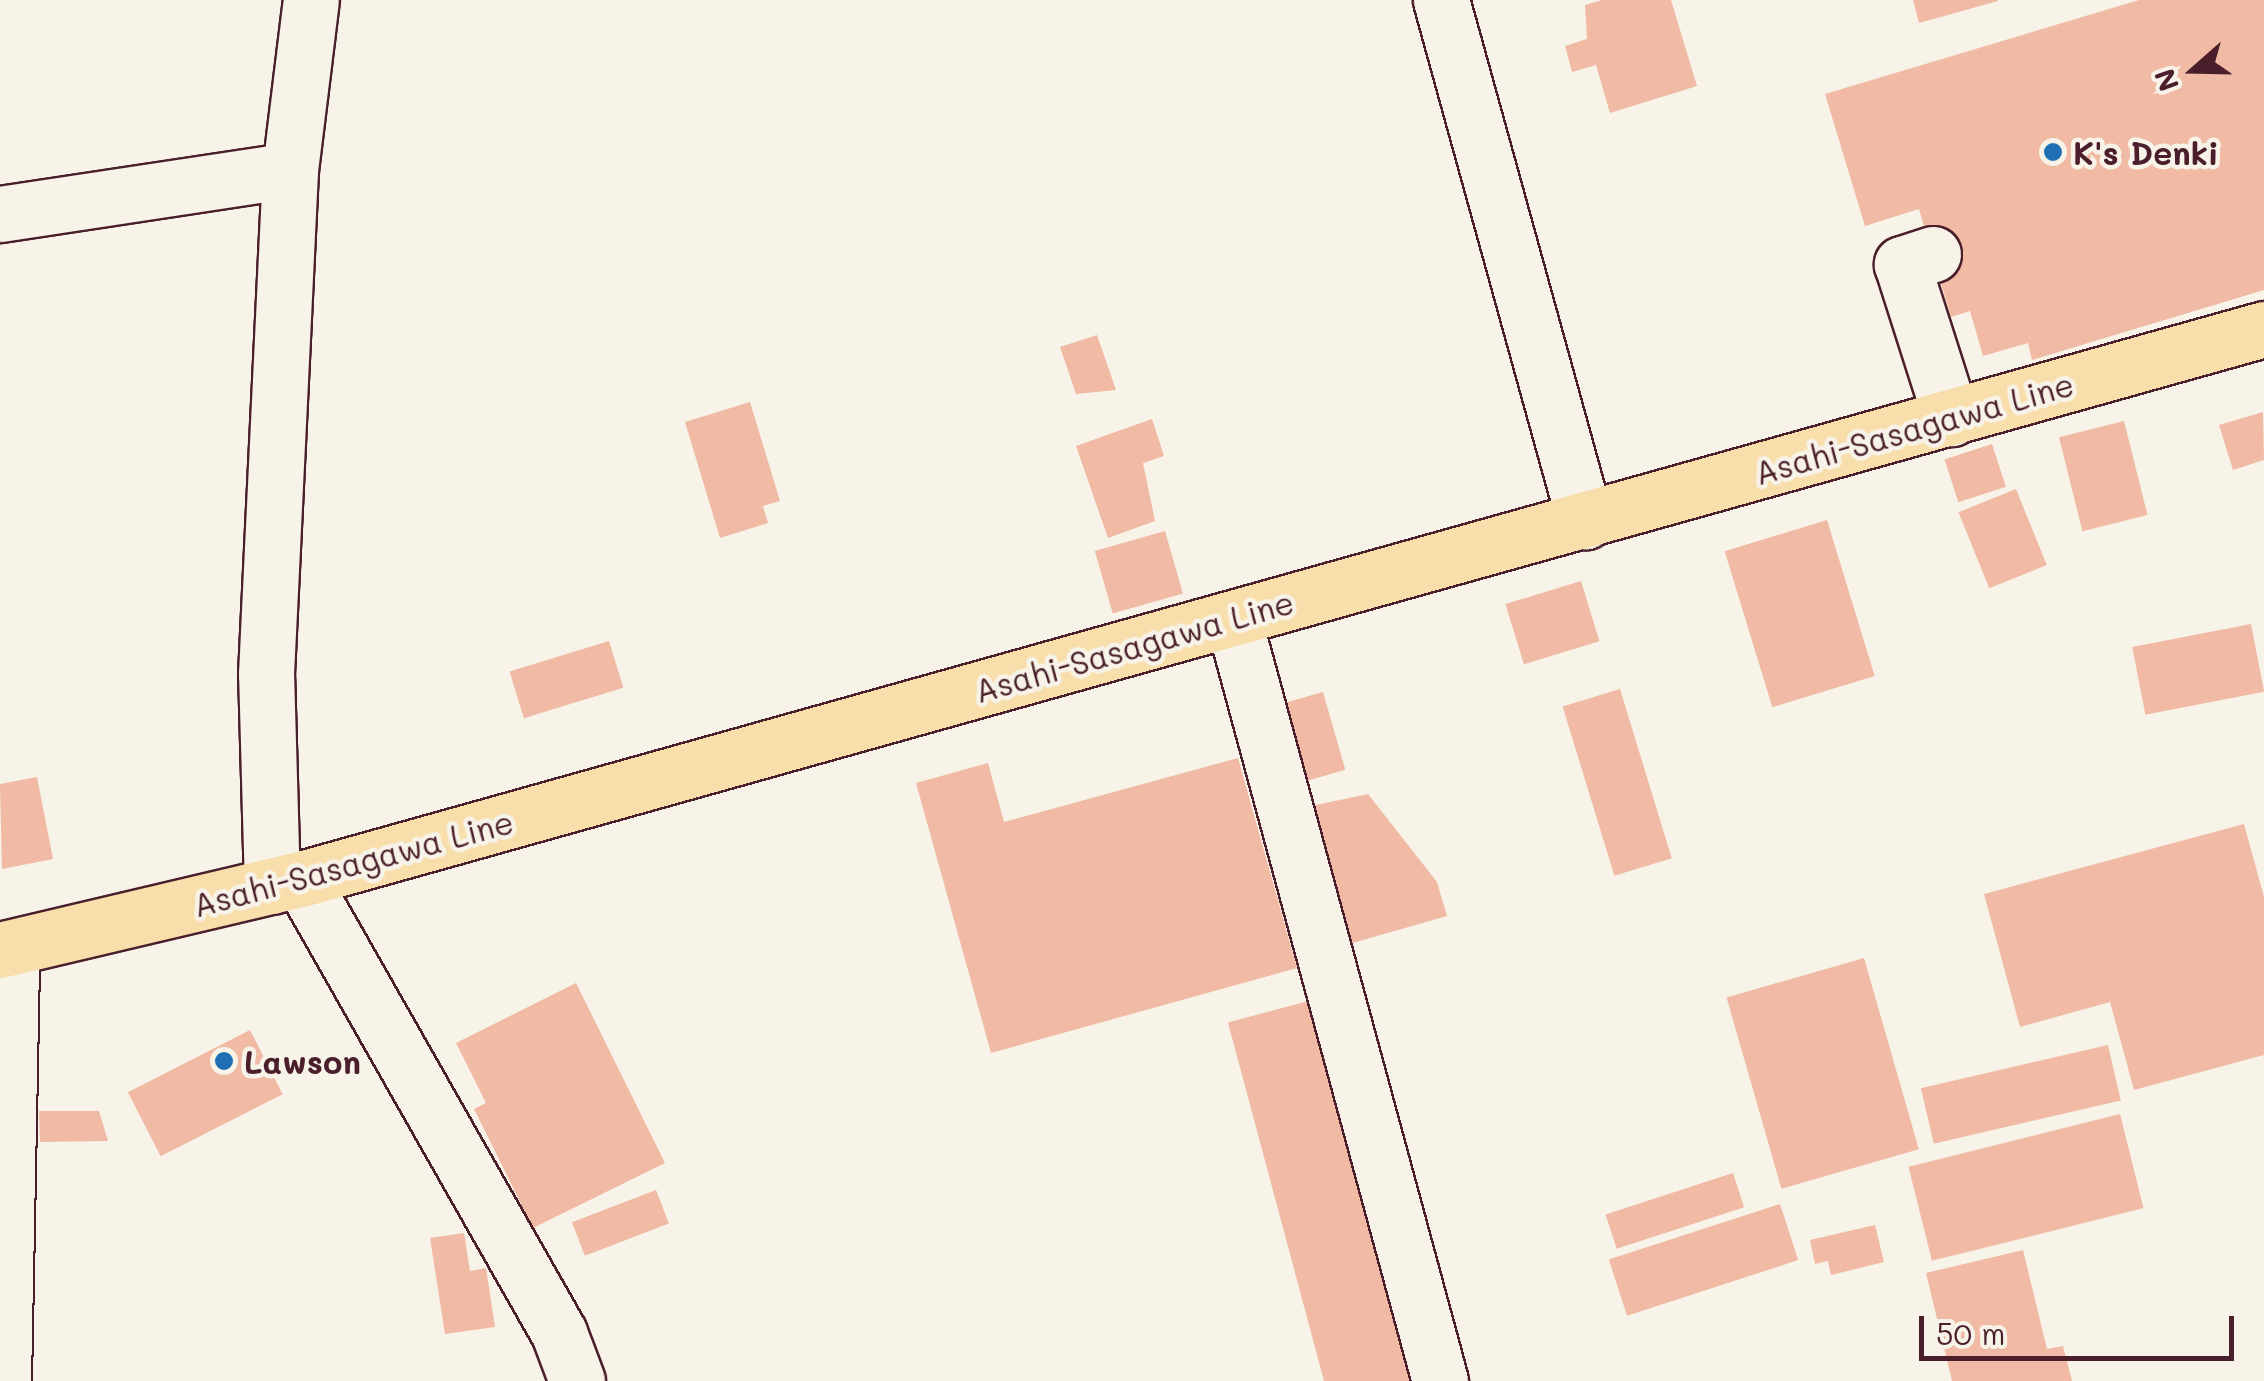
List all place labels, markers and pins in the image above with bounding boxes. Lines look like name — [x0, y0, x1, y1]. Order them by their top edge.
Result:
place label: K's Denki — [2073, 133, 2219, 171]
marker: K's Denki — [2042, 141, 2064, 163]
place label: Lawson — [244, 1042, 361, 1080]
marker: Lawson — [213, 1050, 235, 1072]

